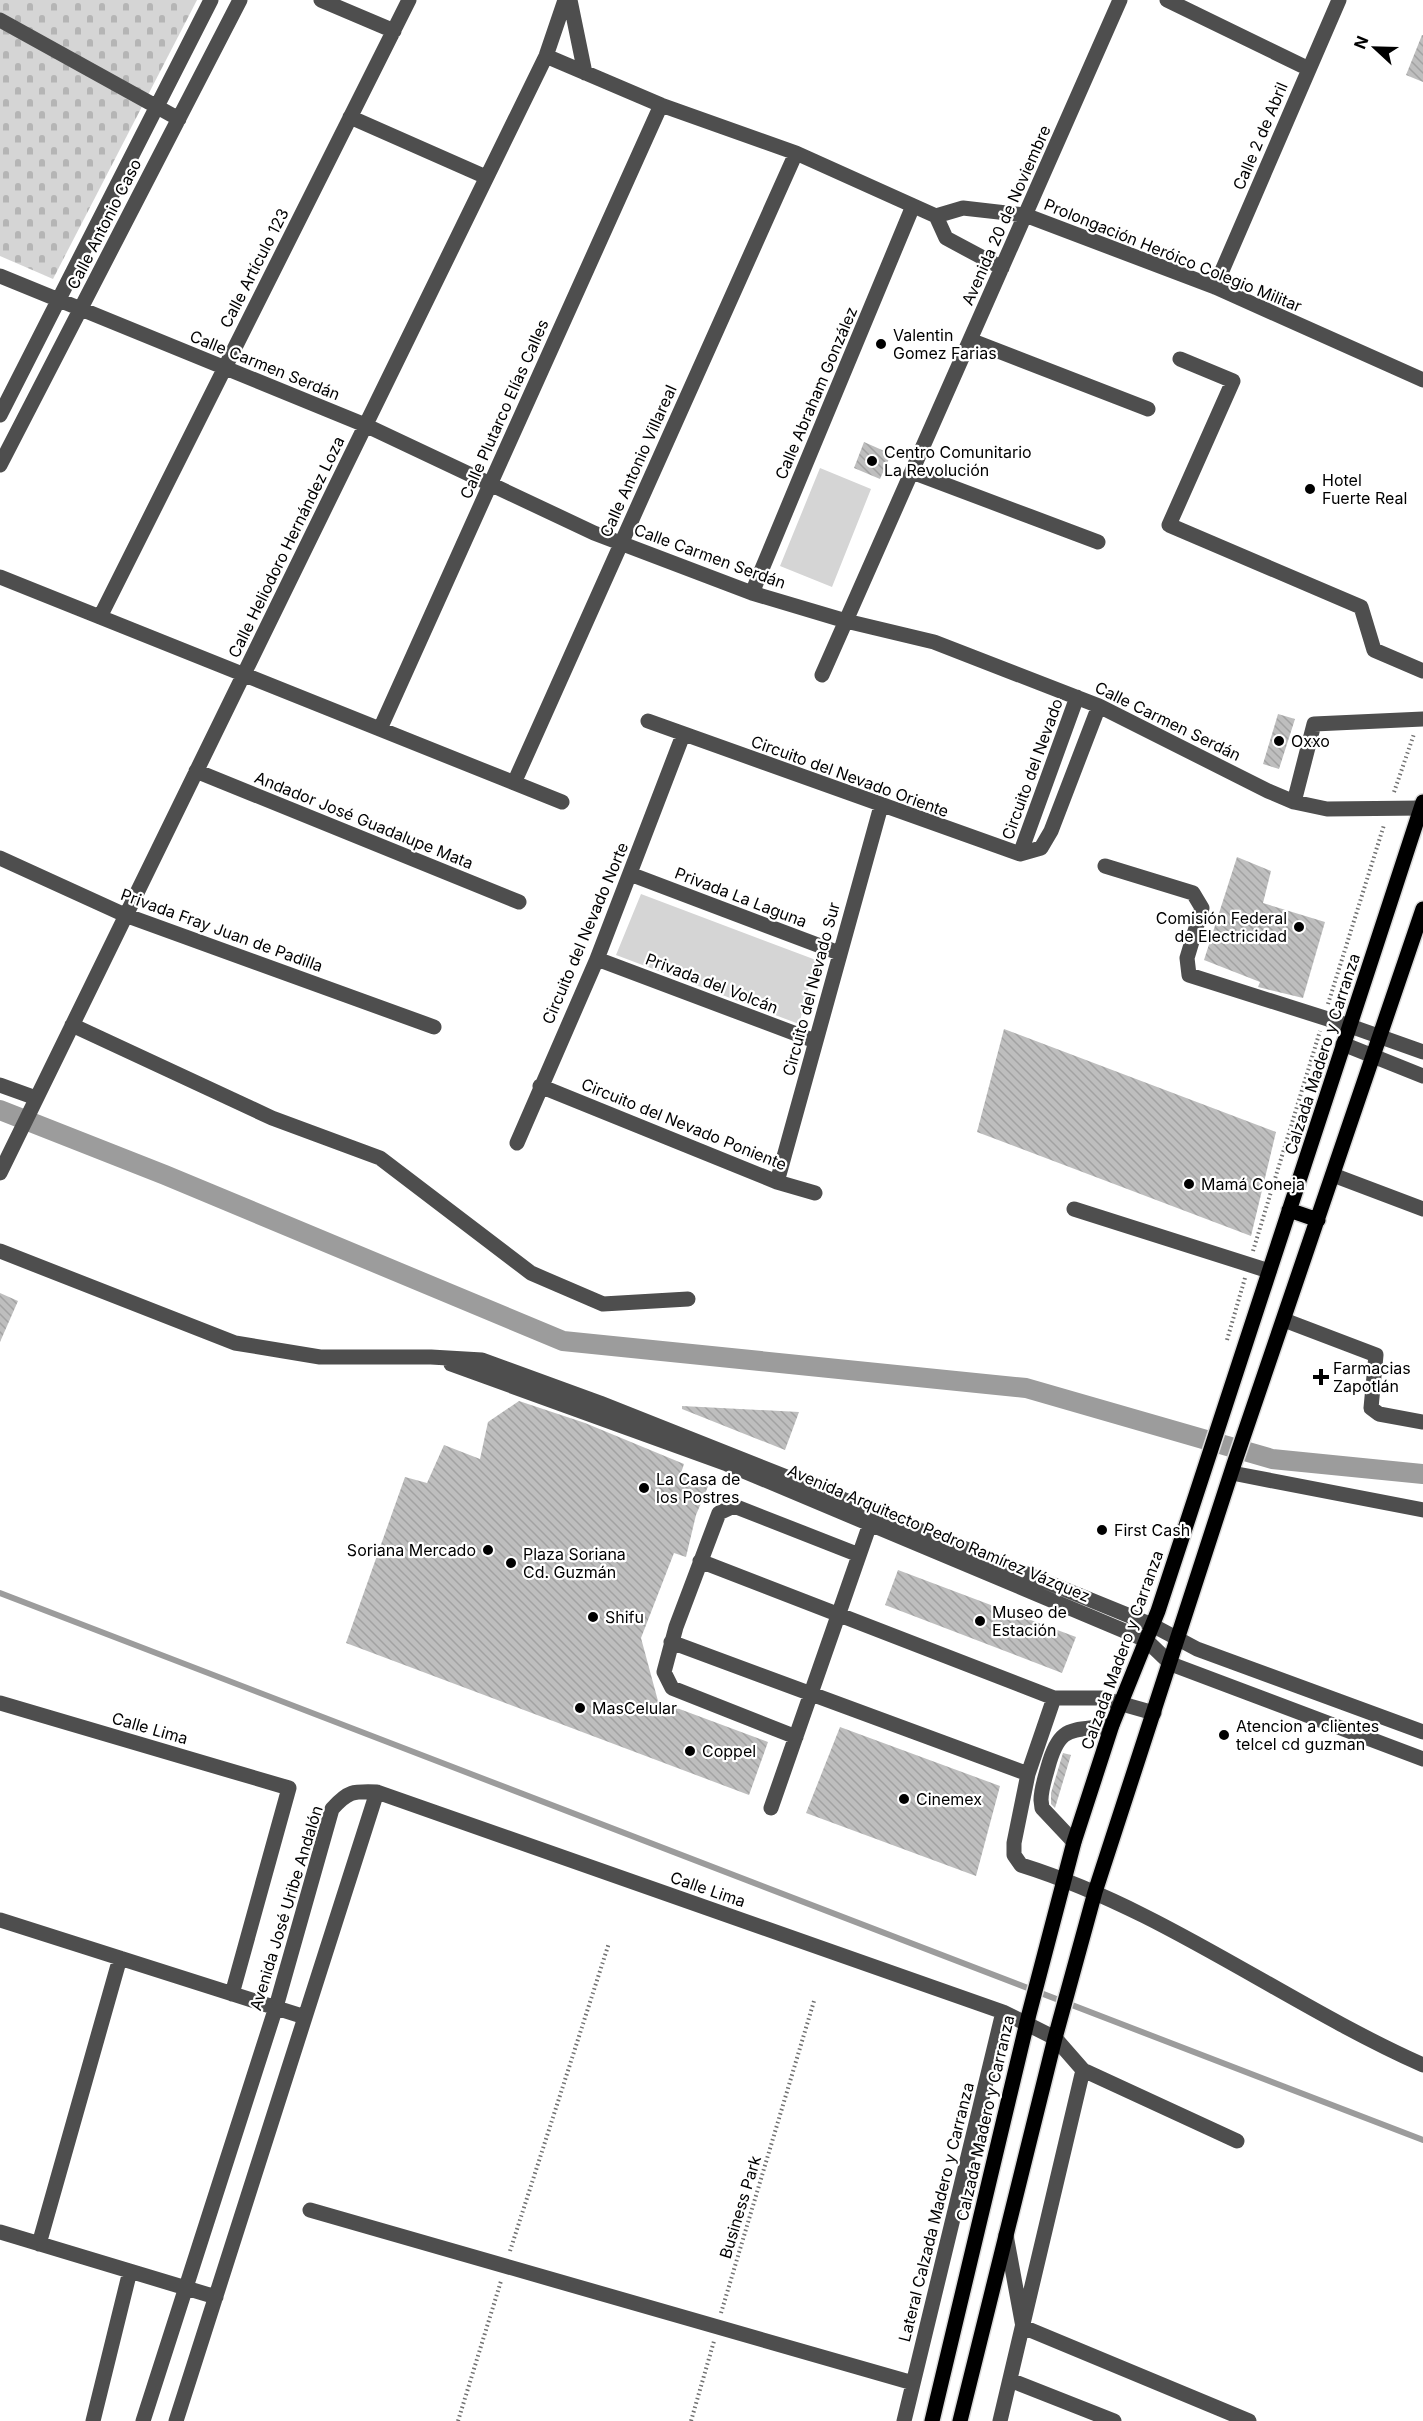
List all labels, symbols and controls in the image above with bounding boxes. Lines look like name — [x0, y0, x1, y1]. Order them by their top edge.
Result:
north arrow — [1345, 18, 1405, 78]
text: N — [1350, 33, 1373, 52]
street label: Calle 2 de Abril — [1228, 79, 1292, 193]
street label: Avenida 20 de Noviembre — [957, 122, 1055, 308]
street label: Calle Antonio Caso — [63, 156, 145, 292]
street label: Prolongación Heróico Colegio Militar — [1041, 194, 1305, 316]
street label: Calle Artículo 123 — [215, 205, 293, 331]
street label: Calle Abraham González — [771, 304, 861, 482]
street label: Calle Plutarco Elías Calles — [455, 316, 553, 502]
place label: Valentin Gomez Farias — [893, 325, 997, 363]
street label: Calle Carmen Serdán — [187, 326, 343, 404]
marker: Valentin Gomez Farias — [874, 337, 888, 351]
street label: Calle Antonio Villareal — [595, 382, 681, 540]
street label: Calle Heliodoro Hernández Loza — [224, 433, 348, 661]
place label: Centro Comunitario La Revolución — [884, 442, 1032, 480]
marker: Centro Comunitario La Revolución — [865, 454, 879, 468]
place label: Hotel Fuerte Real — [1322, 470, 1407, 508]
marker: Hotel Fuerte Real — [1303, 482, 1317, 496]
street label: Calle Carmen Serdán — [631, 519, 789, 593]
street label: Calle Carmen Serdán — [1092, 677, 1244, 765]
street label: Circuito del Nevado — [997, 696, 1067, 842]
street label: Circuito del Nevado Oriente — [748, 731, 952, 821]
place label: Oxxo — [1291, 731, 1330, 751]
marker: Oxxo — [1272, 734, 1286, 748]
street label: Andador José Guadalupe Mata — [252, 767, 476, 873]
street label: Circuito del Nevado Norte — [538, 839, 632, 1027]
street label: Privada La Laguna — [672, 863, 810, 931]
street label: Privada Fray Juan de Padilla — [118, 884, 326, 976]
street label: Circuito del Nevado Sur — [778, 900, 844, 1078]
place label: Comisión Federal de Electricidad — [1156, 908, 1287, 946]
marker: Comisión Federal de Electricidad — [1292, 920, 1306, 934]
street label: Privada del Volcán — [643, 948, 781, 1018]
street label: Calzada Madero y Carranza — [1280, 951, 1364, 1157]
street label: Circuito del Nevado Poniente — [578, 1074, 790, 1174]
place label: Mamá Coneja — [1201, 1174, 1305, 1194]
marker: Mamá Coneja — [1182, 1177, 1196, 1191]
place label: Farmacias Zapotlán — [1333, 1358, 1411, 1396]
marker: Farmacias Zapotlán — [1314, 1370, 1328, 1384]
street label: Avenida Arquitecto Pedro Ramírez Vázquez — [785, 1460, 1093, 1606]
place label: La Casa de los Postres — [656, 1469, 740, 1507]
marker: La Casa de los Postres — [637, 1481, 651, 1495]
place label: First Cash — [1114, 1520, 1190, 1540]
marker: First Cash — [1095, 1523, 1109, 1537]
place label: Soriana Mercado — [347, 1540, 476, 1560]
marker: Soriana Mercado — [481, 1543, 495, 1557]
place label: Plaza Soriana Cd. Guzmán — [523, 1544, 626, 1582]
street label: Calzada Madero y Carranza — [1077, 1548, 1167, 1752]
marker: Plaza Soriana Cd. Guzmán — [504, 1556, 518, 1570]
place label: Museo de Estación — [992, 1602, 1067, 1640]
place label: Shifu — [605, 1607, 644, 1627]
marker: Shifu — [586, 1610, 600, 1624]
marker: Museo de Estación — [973, 1614, 987, 1628]
place label: MasCelular — [592, 1698, 677, 1718]
marker: MasCelular — [573, 1701, 587, 1715]
street label: Calle Lima — [110, 1708, 190, 1748]
place label: Atencion a clientes telcel cd guzman — [1236, 1716, 1379, 1754]
marker: Atencion a clientes telcel cd guzman — [1217, 1728, 1231, 1742]
place label: Coppel — [702, 1741, 756, 1761]
marker: Coppel — [683, 1744, 697, 1758]
place label: Cinemex — [916, 1789, 982, 1809]
marker: Cinemex — [897, 1792, 911, 1806]
street label: Avenida José Uribe Andalón — [245, 1803, 327, 2013]
street label: Calle Lima — [668, 1867, 748, 1911]
street label: Calzada Madero y Carranza — [952, 2013, 1018, 2223]
street label: Lateral Calzada Madero y Carranza — [894, 2080, 978, 2344]
street label: Business Park — [715, 2153, 765, 2261]

